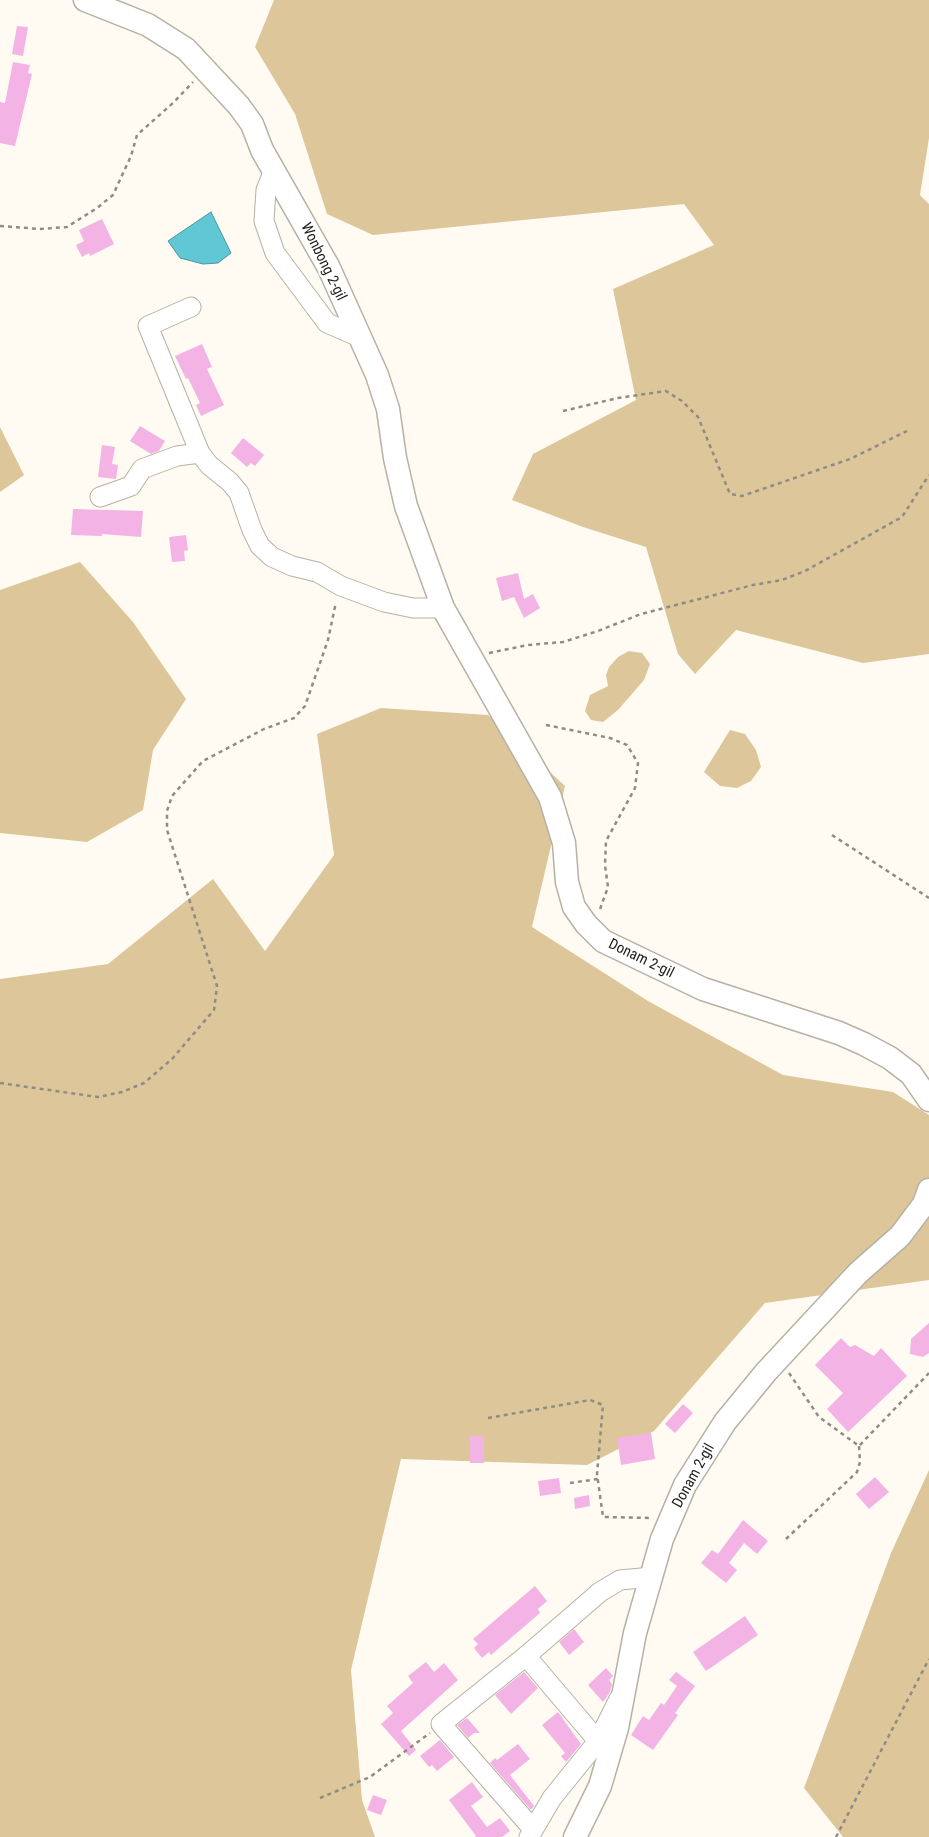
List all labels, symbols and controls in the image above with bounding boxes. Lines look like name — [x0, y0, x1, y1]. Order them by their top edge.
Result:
street label: Wonbong 2-gil — [296, 220, 350, 304]
street label: Donam 2-gil — [605, 935, 677, 983]
street label: Donam 2-gil — [669, 1441, 719, 1511]

